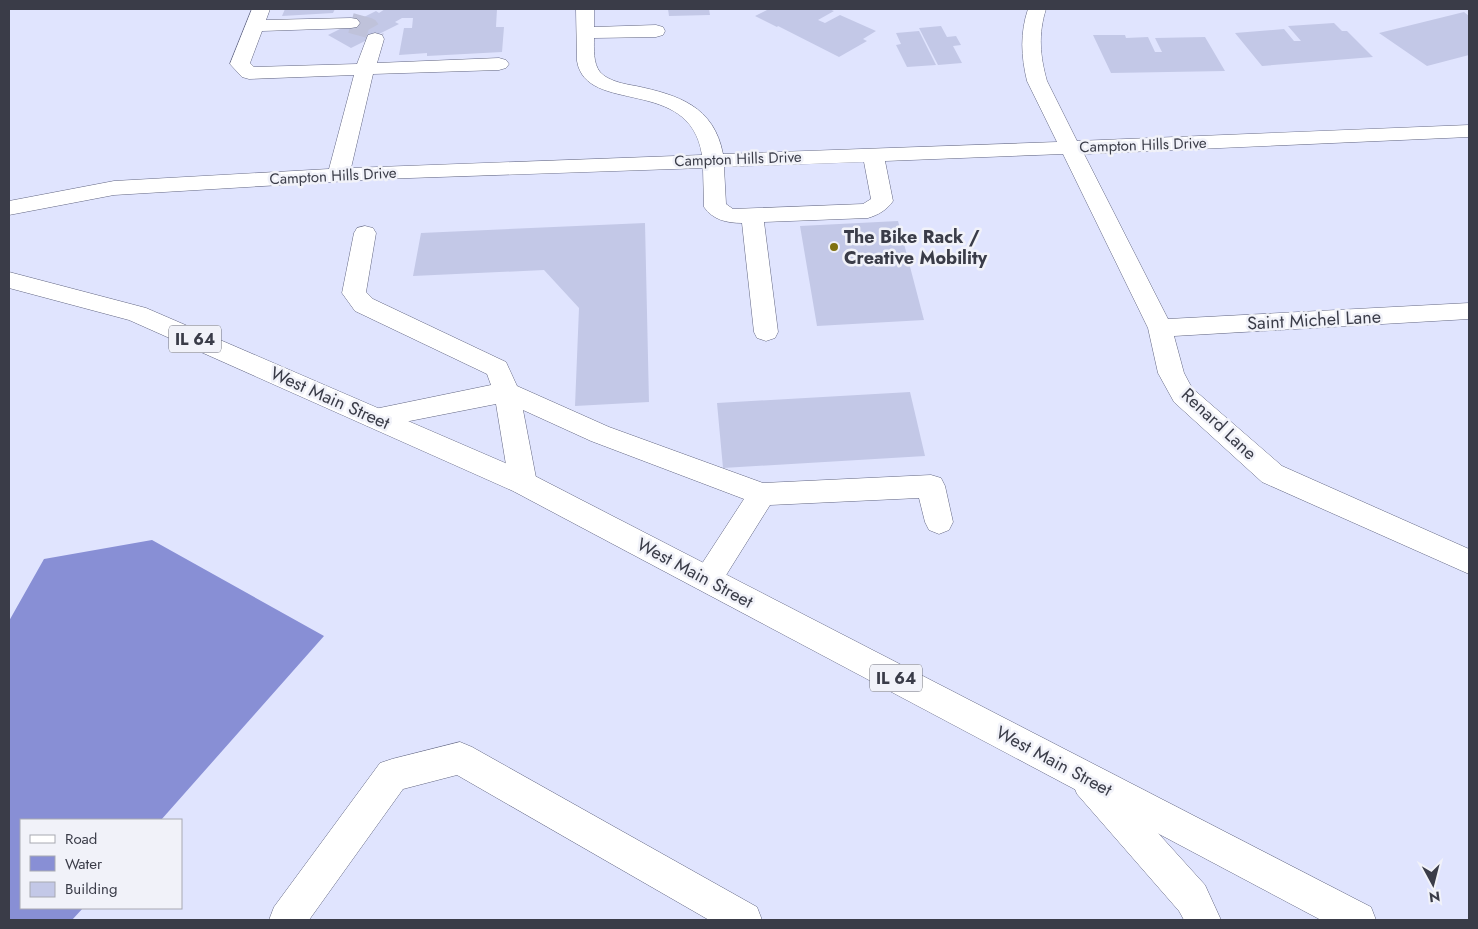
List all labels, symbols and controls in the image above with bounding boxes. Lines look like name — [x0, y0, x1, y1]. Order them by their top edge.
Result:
street label: Campton Hills Drive — [1079, 132, 1207, 158]
street label: Campton Hills Drive — [674, 146, 802, 172]
street label: Campton Hills Drive — [269, 162, 397, 190]
place label: The Bike Rack / Creative Mobility — [844, 224, 988, 271]
marker: The Bike Rack / Creative Mobility — [828, 241, 840, 253]
street label: Saint Michel Lane — [1246, 304, 1382, 336]
road number: IL 64 — [169, 326, 221, 352]
street label: West Main Street — [266, 360, 395, 436]
street label: Renard Lane — [1175, 382, 1263, 466]
street label: West Main Street — [632, 531, 758, 615]
road number: IL 64 — [870, 664, 922, 691]
street label: West Main Street — [991, 719, 1117, 803]
legend — [20, 819, 182, 909]
text: Road — [65, 828, 97, 850]
text: Water — [65, 853, 103, 875]
north arrow — [1408, 859, 1458, 909]
text: Building — [65, 878, 117, 900]
text: N — [1428, 886, 1441, 908]

